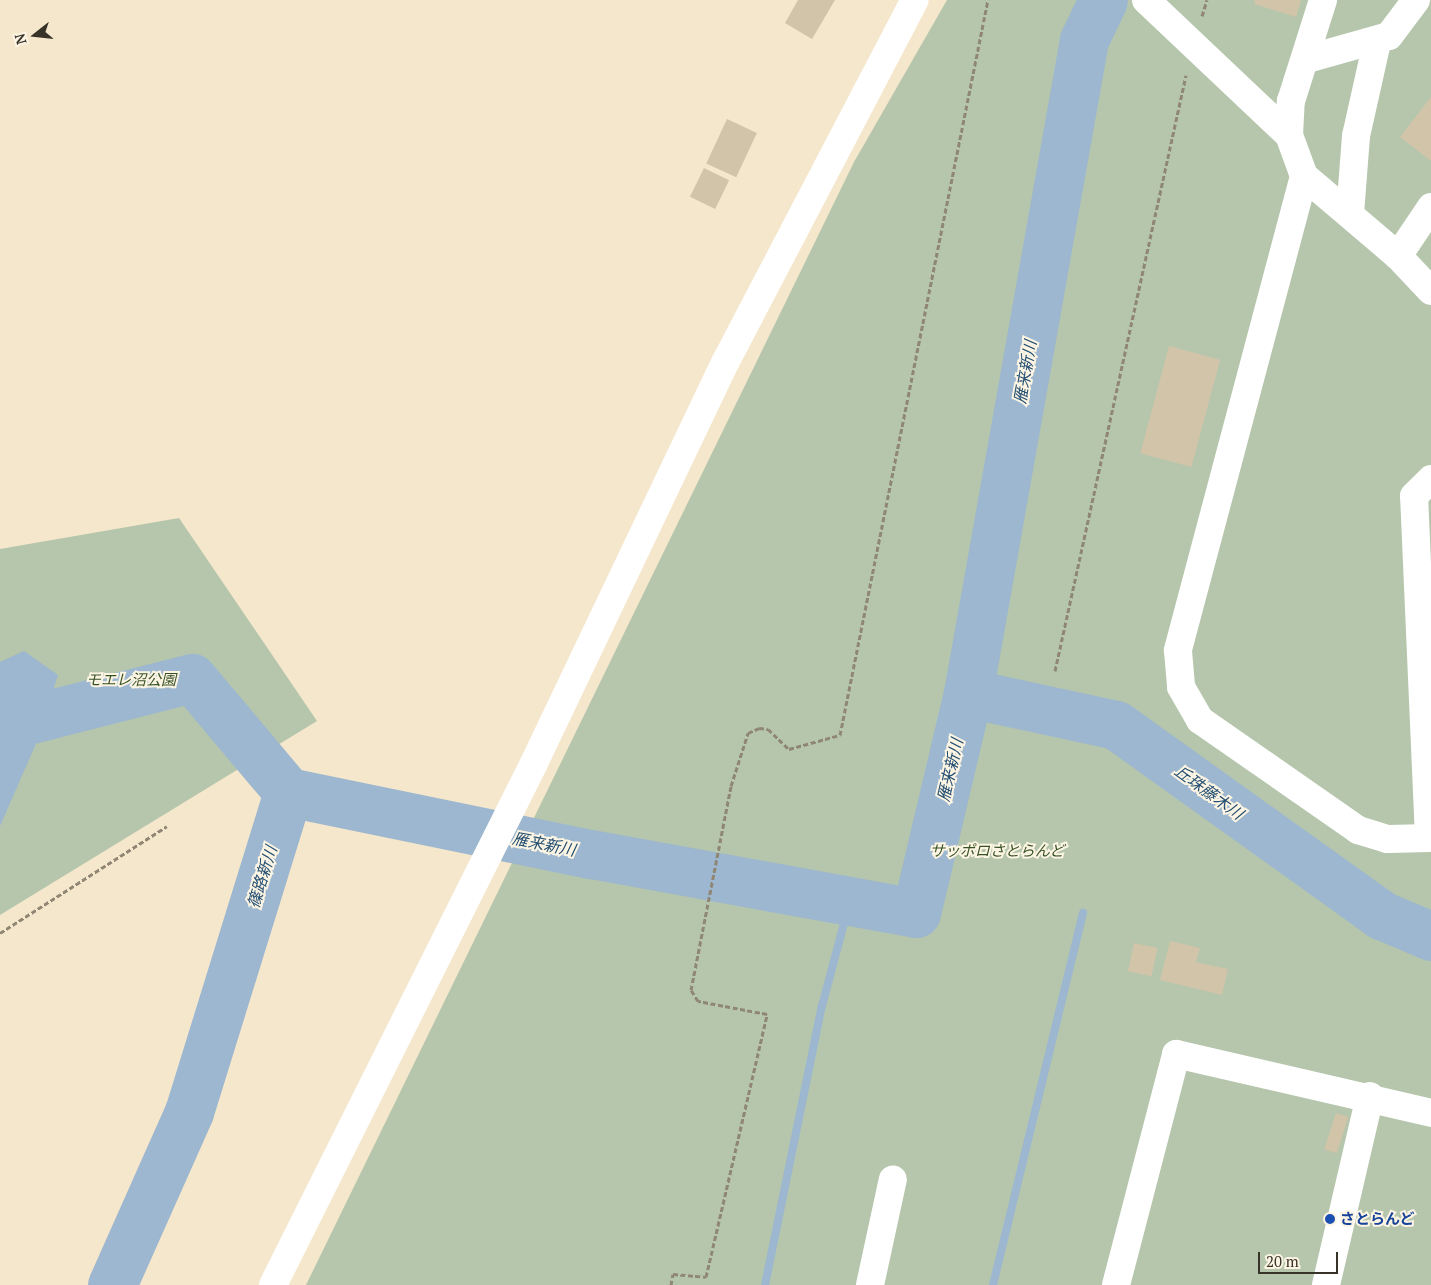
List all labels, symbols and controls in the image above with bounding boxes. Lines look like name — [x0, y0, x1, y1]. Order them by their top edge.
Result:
north arrow — [10, 10, 60, 60]
text: N — [10, 32, 31, 47]
water label: 雁来新川 — [1010, 339, 1040, 405]
park label: モエレ沼公園 — [86, 671, 176, 689]
water label: 雁来新川 — [933, 737, 967, 803]
water label: 丘珠藤木川 — [1171, 761, 1247, 823]
water label: 雁来新川 — [511, 828, 577, 860]
park label: サッポロさとらんど — [930, 842, 1064, 860]
water label: 篠路新川 — [243, 844, 281, 910]
place label: さとらんど — [1340, 1210, 1415, 1228]
marker: さとらんど — [1324, 1213, 1336, 1225]
scale bar — [1261, 1242, 1341, 1274]
text: 20 m — [1266, 1251, 1299, 1271]

